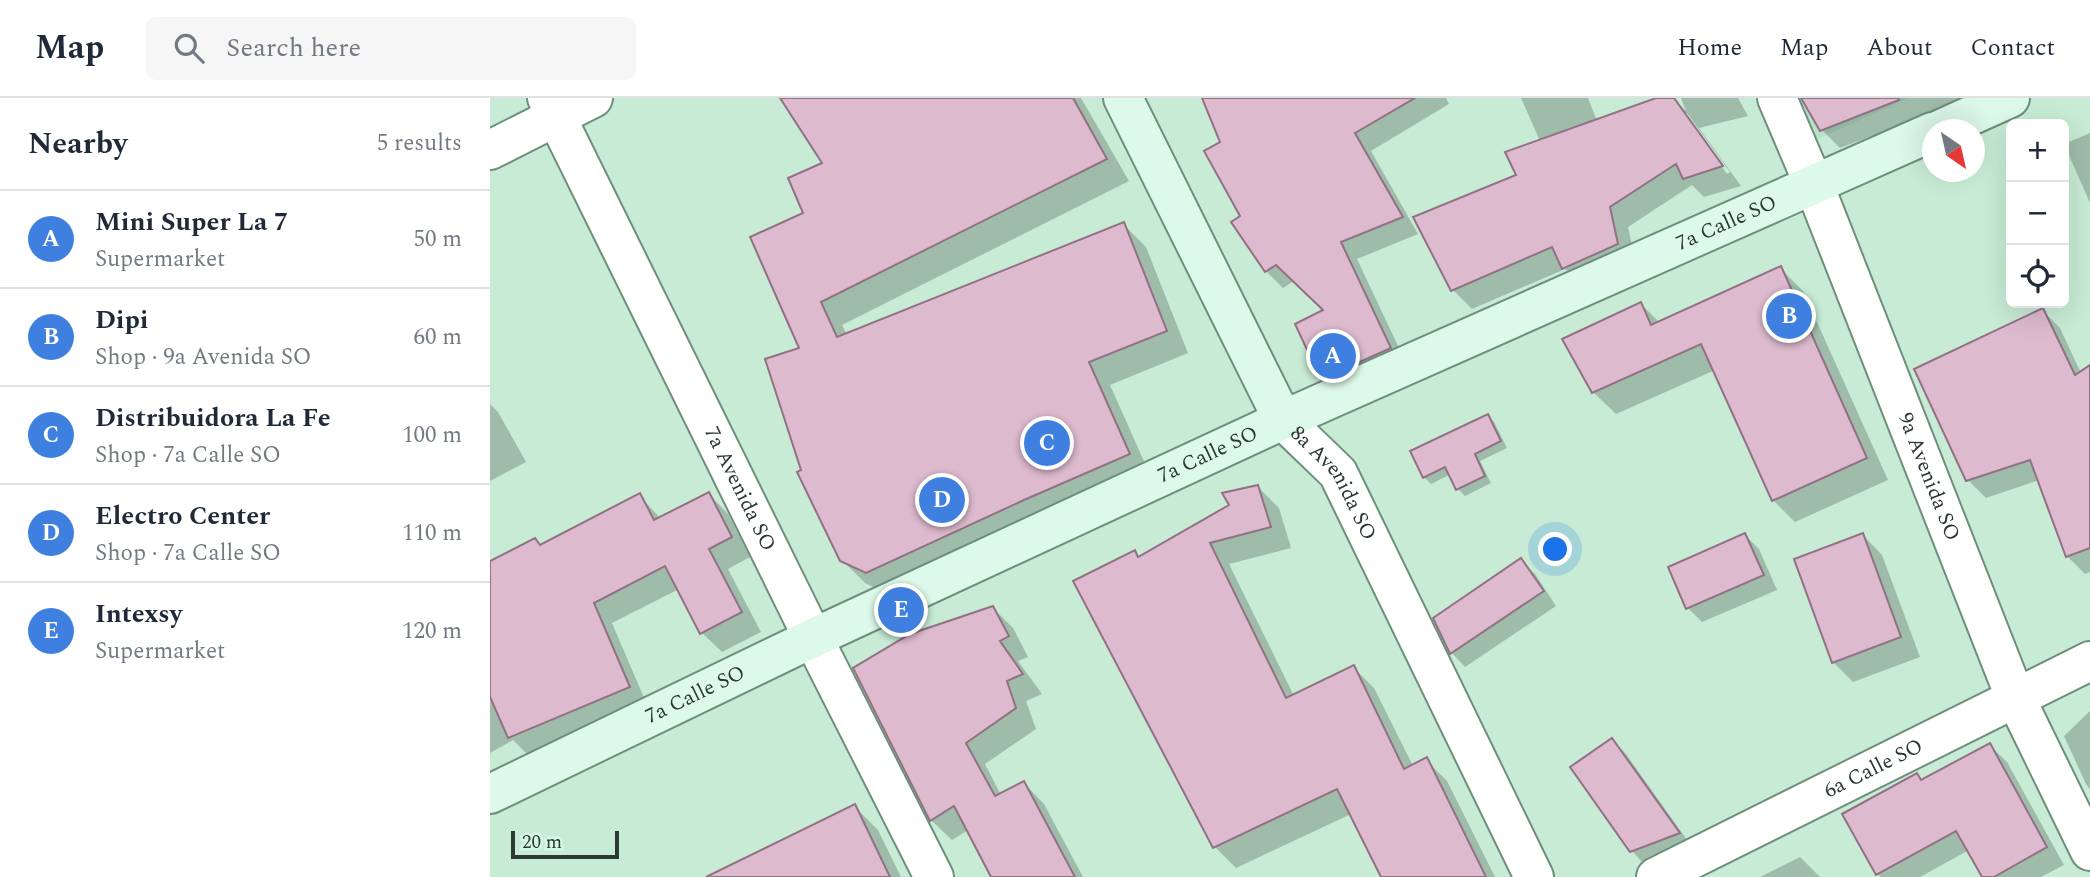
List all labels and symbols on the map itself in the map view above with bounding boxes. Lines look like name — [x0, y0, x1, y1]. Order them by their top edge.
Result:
north arrow — [1922, 119, 1985, 182]
street label: 7a Calle SO — [1671, 187, 1782, 260]
pin: B — [1766, 290, 1812, 342]
pin: A — [1310, 330, 1356, 382]
street label: 9a Avenida SO — [1889, 408, 1968, 546]
pin: C — [1024, 417, 1070, 469]
street label: 7a Calle SO — [1152, 418, 1263, 492]
street label: 8a Avenida SO — [1282, 418, 1384, 546]
street label: 7a Avenida SO — [695, 421, 784, 557]
pin: D — [919, 474, 965, 526]
your location — [1538, 532, 1572, 566]
pin: E — [878, 584, 924, 636]
street label: 7a Calle SO — [640, 657, 751, 733]
street label: 6a Calle SO — [1818, 730, 1929, 807]
scale bar — [511, 828, 620, 860]

